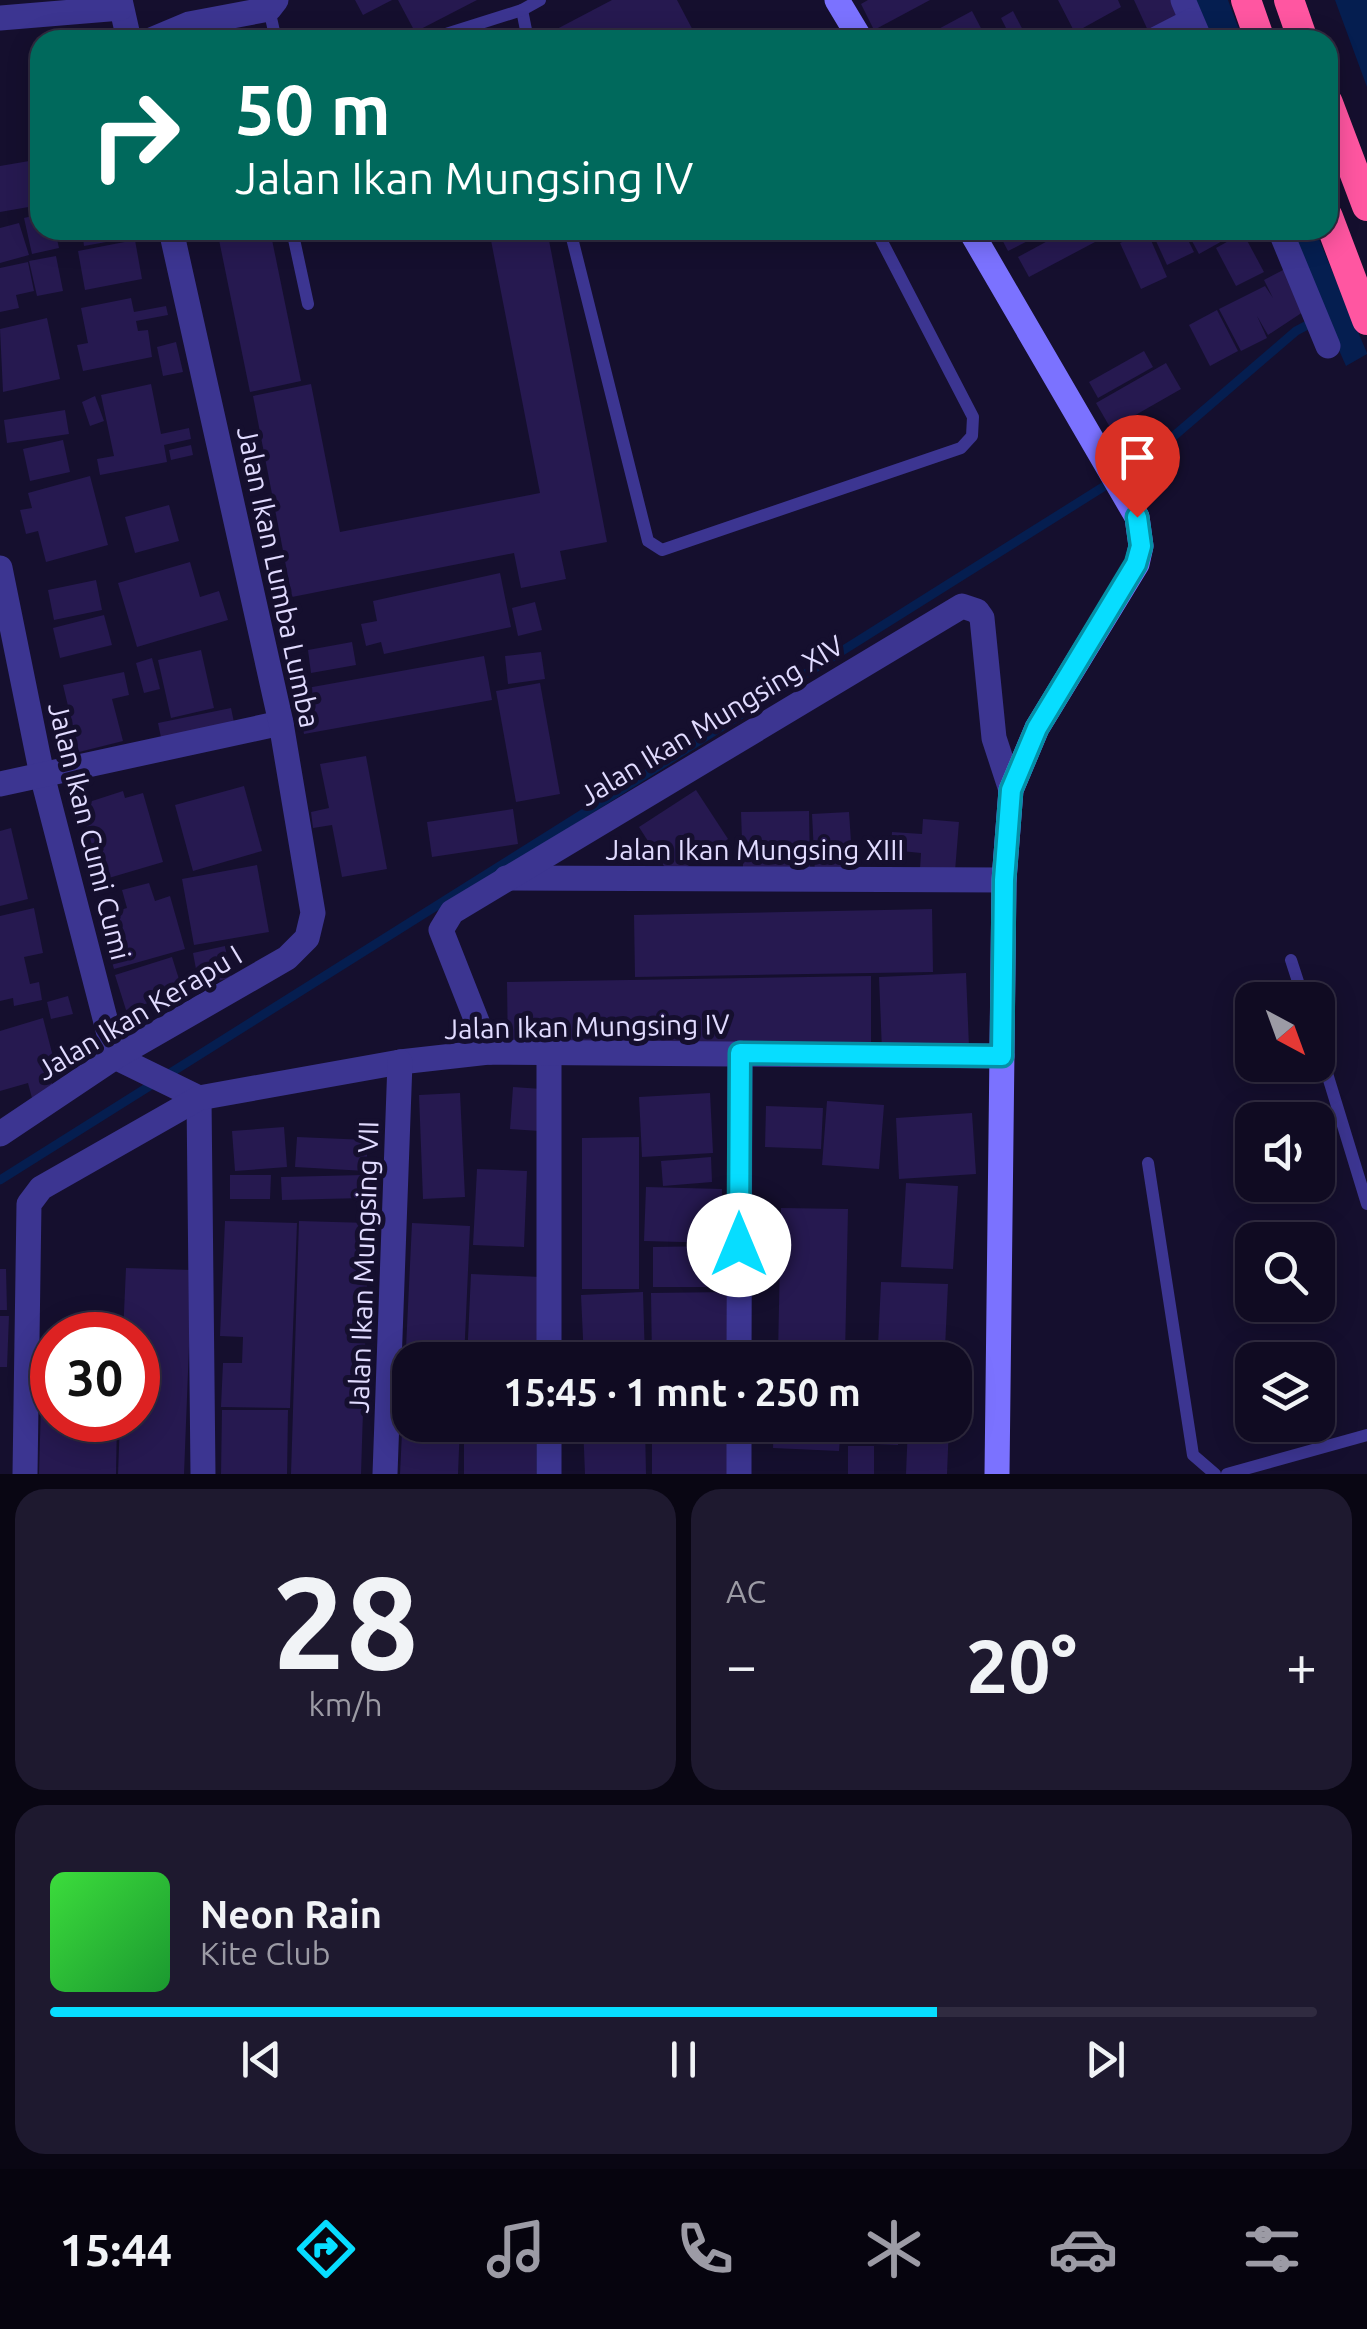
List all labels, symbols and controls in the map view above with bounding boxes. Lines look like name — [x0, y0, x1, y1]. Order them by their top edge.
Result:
icon: right — [70, 70, 200, 200]
text: 50 m — [235, 70, 391, 148]
text: Jalan Ikan Mungsing IV — [235, 152, 693, 203]
pin — [1095, 415, 1180, 518]
street label: Jalan Ikan Lumba Lumba — [232, 424, 326, 730]
icon: arrive — [1110, 430, 1165, 485]
street label: Jalan Ikan Mungsing XIV — [573, 629, 849, 811]
street label: Jalan Ikan Cumi Cumi — [43, 699, 137, 963]
street label: Jalan Ikan Mungsing XIII — [605, 834, 905, 865]
street label: Jalan Ikan Kerapu I — [31, 939, 247, 1085]
north arrow — [1235, 982, 1335, 1082]
map controls — [1235, 982, 1335, 1442]
street label: Jalan Ikan Mungsing IV — [444, 1008, 730, 1044]
button: sound — [1235, 1102, 1335, 1202]
street label: Jalan Ikan Mungsing VII — [342, 1120, 384, 1414]
position arrow — [687, 1193, 791, 1297]
button: search — [1235, 1222, 1335, 1322]
speed limit sign: 30 — [30, 1312, 160, 1442]
button: layers — [1235, 1342, 1335, 1442]
text: 15:45 · 1 mnt · 250 m — [503, 1371, 861, 1413]
text: 28 — [272, 1548, 419, 1694]
text: AC — [726, 1573, 766, 1609]
text: 20° — [966, 1623, 1077, 1707]
text: − — [726, 1634, 757, 1695]
text: + — [1286, 1634, 1317, 1695]
text: km/h — [309, 1686, 382, 1722]
text: Neon Rain — [200, 1893, 382, 1935]
text: Kite Club — [200, 1935, 330, 1971]
icon: previous — [234, 2032, 289, 2087]
icon: pause — [656, 2032, 711, 2087]
icon: next — [1078, 2032, 1133, 2087]
icon: directions — [291, 2214, 361, 2284]
icon: music — [481, 2214, 551, 2284]
icon: phone — [670, 2214, 740, 2284]
icon: climate — [859, 2214, 929, 2284]
icon: car — [1048, 2214, 1118, 2284]
icon: filters — [1237, 2214, 1307, 2284]
text: 15:44 — [60, 2224, 172, 2275]

